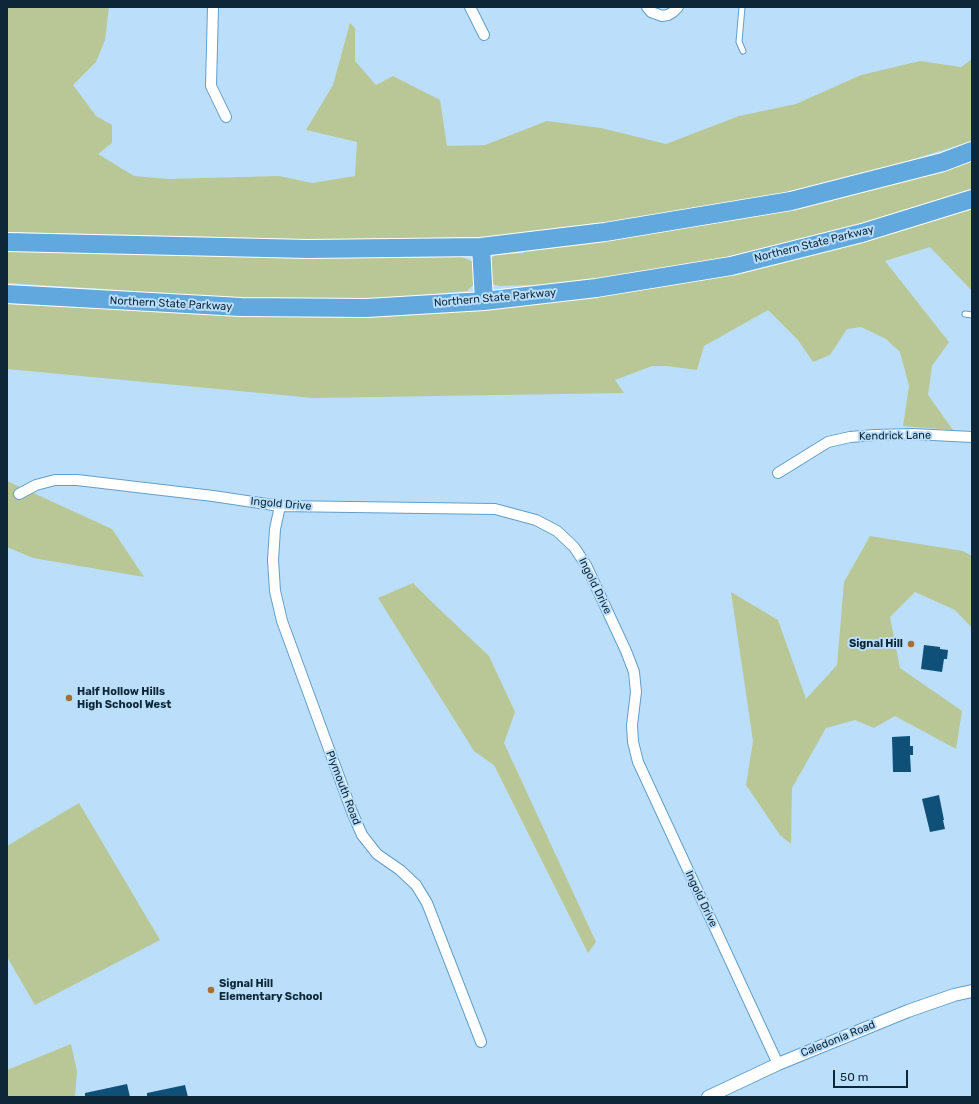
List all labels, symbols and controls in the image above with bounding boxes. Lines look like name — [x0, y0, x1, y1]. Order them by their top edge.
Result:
street label: Northern State Parkway — [753, 223, 875, 265]
street label: Northern State Parkway — [433, 286, 557, 310]
street label: Northern State Parkway — [109, 294, 233, 314]
street label: Kendrick Lane — [859, 429, 931, 443]
street label: Ingold Drive — [250, 495, 312, 513]
street label: Ingold Drive — [576, 556, 614, 616]
place label: Signal Hill — [849, 637, 903, 651]
marker: Signal Hill — [906, 639, 916, 649]
place label: Half Hollow Hills High School West — [77, 685, 171, 711]
marker: Half Hollow Hills High School West — [64, 693, 74, 703]
street label: Plymouth Road — [323, 749, 363, 827]
street label: Ingold Drive — [682, 869, 720, 929]
place label: Signal Hill Elementary School — [219, 977, 322, 1003]
marker: Signal Hill Elementary School — [206, 985, 216, 995]
street label: Caledonia Road — [799, 1018, 877, 1060]
scale bar — [835, 1062, 910, 1088]
text: 50 m — [840, 1070, 868, 1084]

